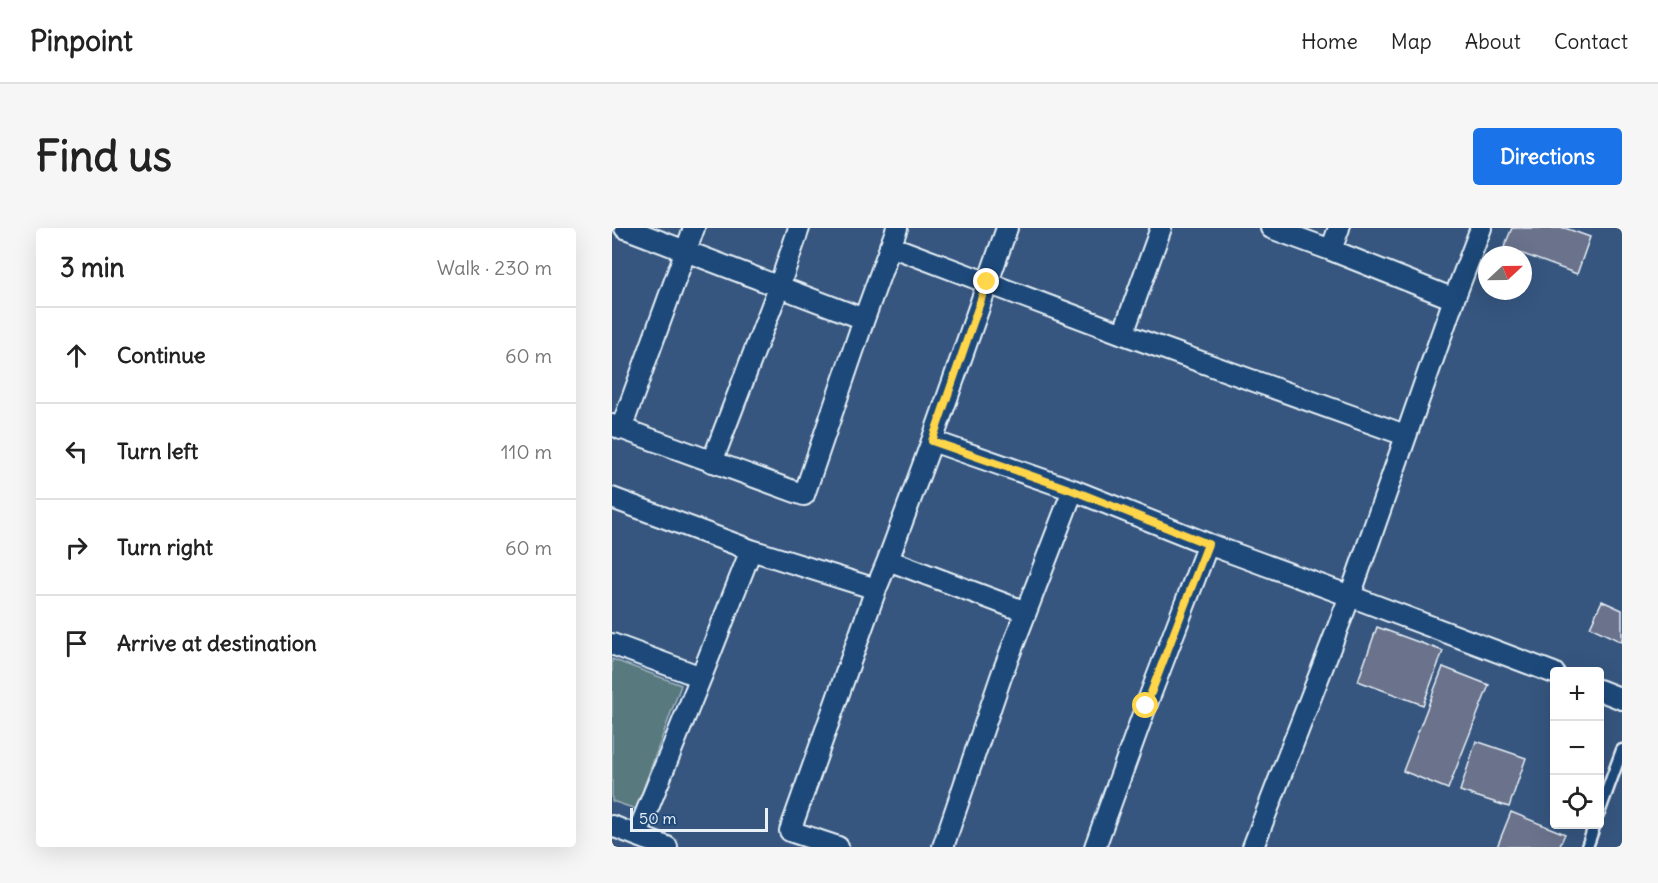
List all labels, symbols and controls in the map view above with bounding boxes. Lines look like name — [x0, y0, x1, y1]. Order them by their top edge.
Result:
text: Pinpoint — [30, 23, 133, 59]
text: Home — [1301, 28, 1358, 55]
text: Map — [1391, 28, 1432, 55]
text: About — [1465, 28, 1521, 55]
text: Contact — [1554, 28, 1628, 55]
button: Directions — [1473, 128, 1622, 185]
text: Find us — [36, 130, 172, 182]
north arrow — [1478, 246, 1532, 300]
text: 3 min — [60, 251, 125, 284]
text: Walk · 230 m — [437, 255, 552, 280]
route end — [973, 268, 999, 294]
icon: ahead — [60, 339, 93, 372]
text: Continue — [117, 341, 206, 369]
text: 60 m — [505, 343, 552, 368]
icon: left — [60, 435, 93, 468]
text: Turn left — [117, 437, 198, 465]
text: 110 m — [501, 439, 552, 464]
icon: right — [60, 531, 93, 564]
text: Turn right — [117, 533, 213, 561]
text: 60 m — [505, 535, 552, 560]
icon: arrive — [60, 627, 93, 660]
text: Arrive at destination — [117, 629, 317, 657]
map controls — [1550, 667, 1604, 829]
button: + — [1550, 667, 1604, 721]
route start — [1132, 692, 1158, 718]
button: − — [1550, 721, 1604, 775]
button: locate — [1550, 775, 1604, 829]
scale bar — [630, 805, 768, 832]
text: 50 m — [639, 808, 677, 828]

